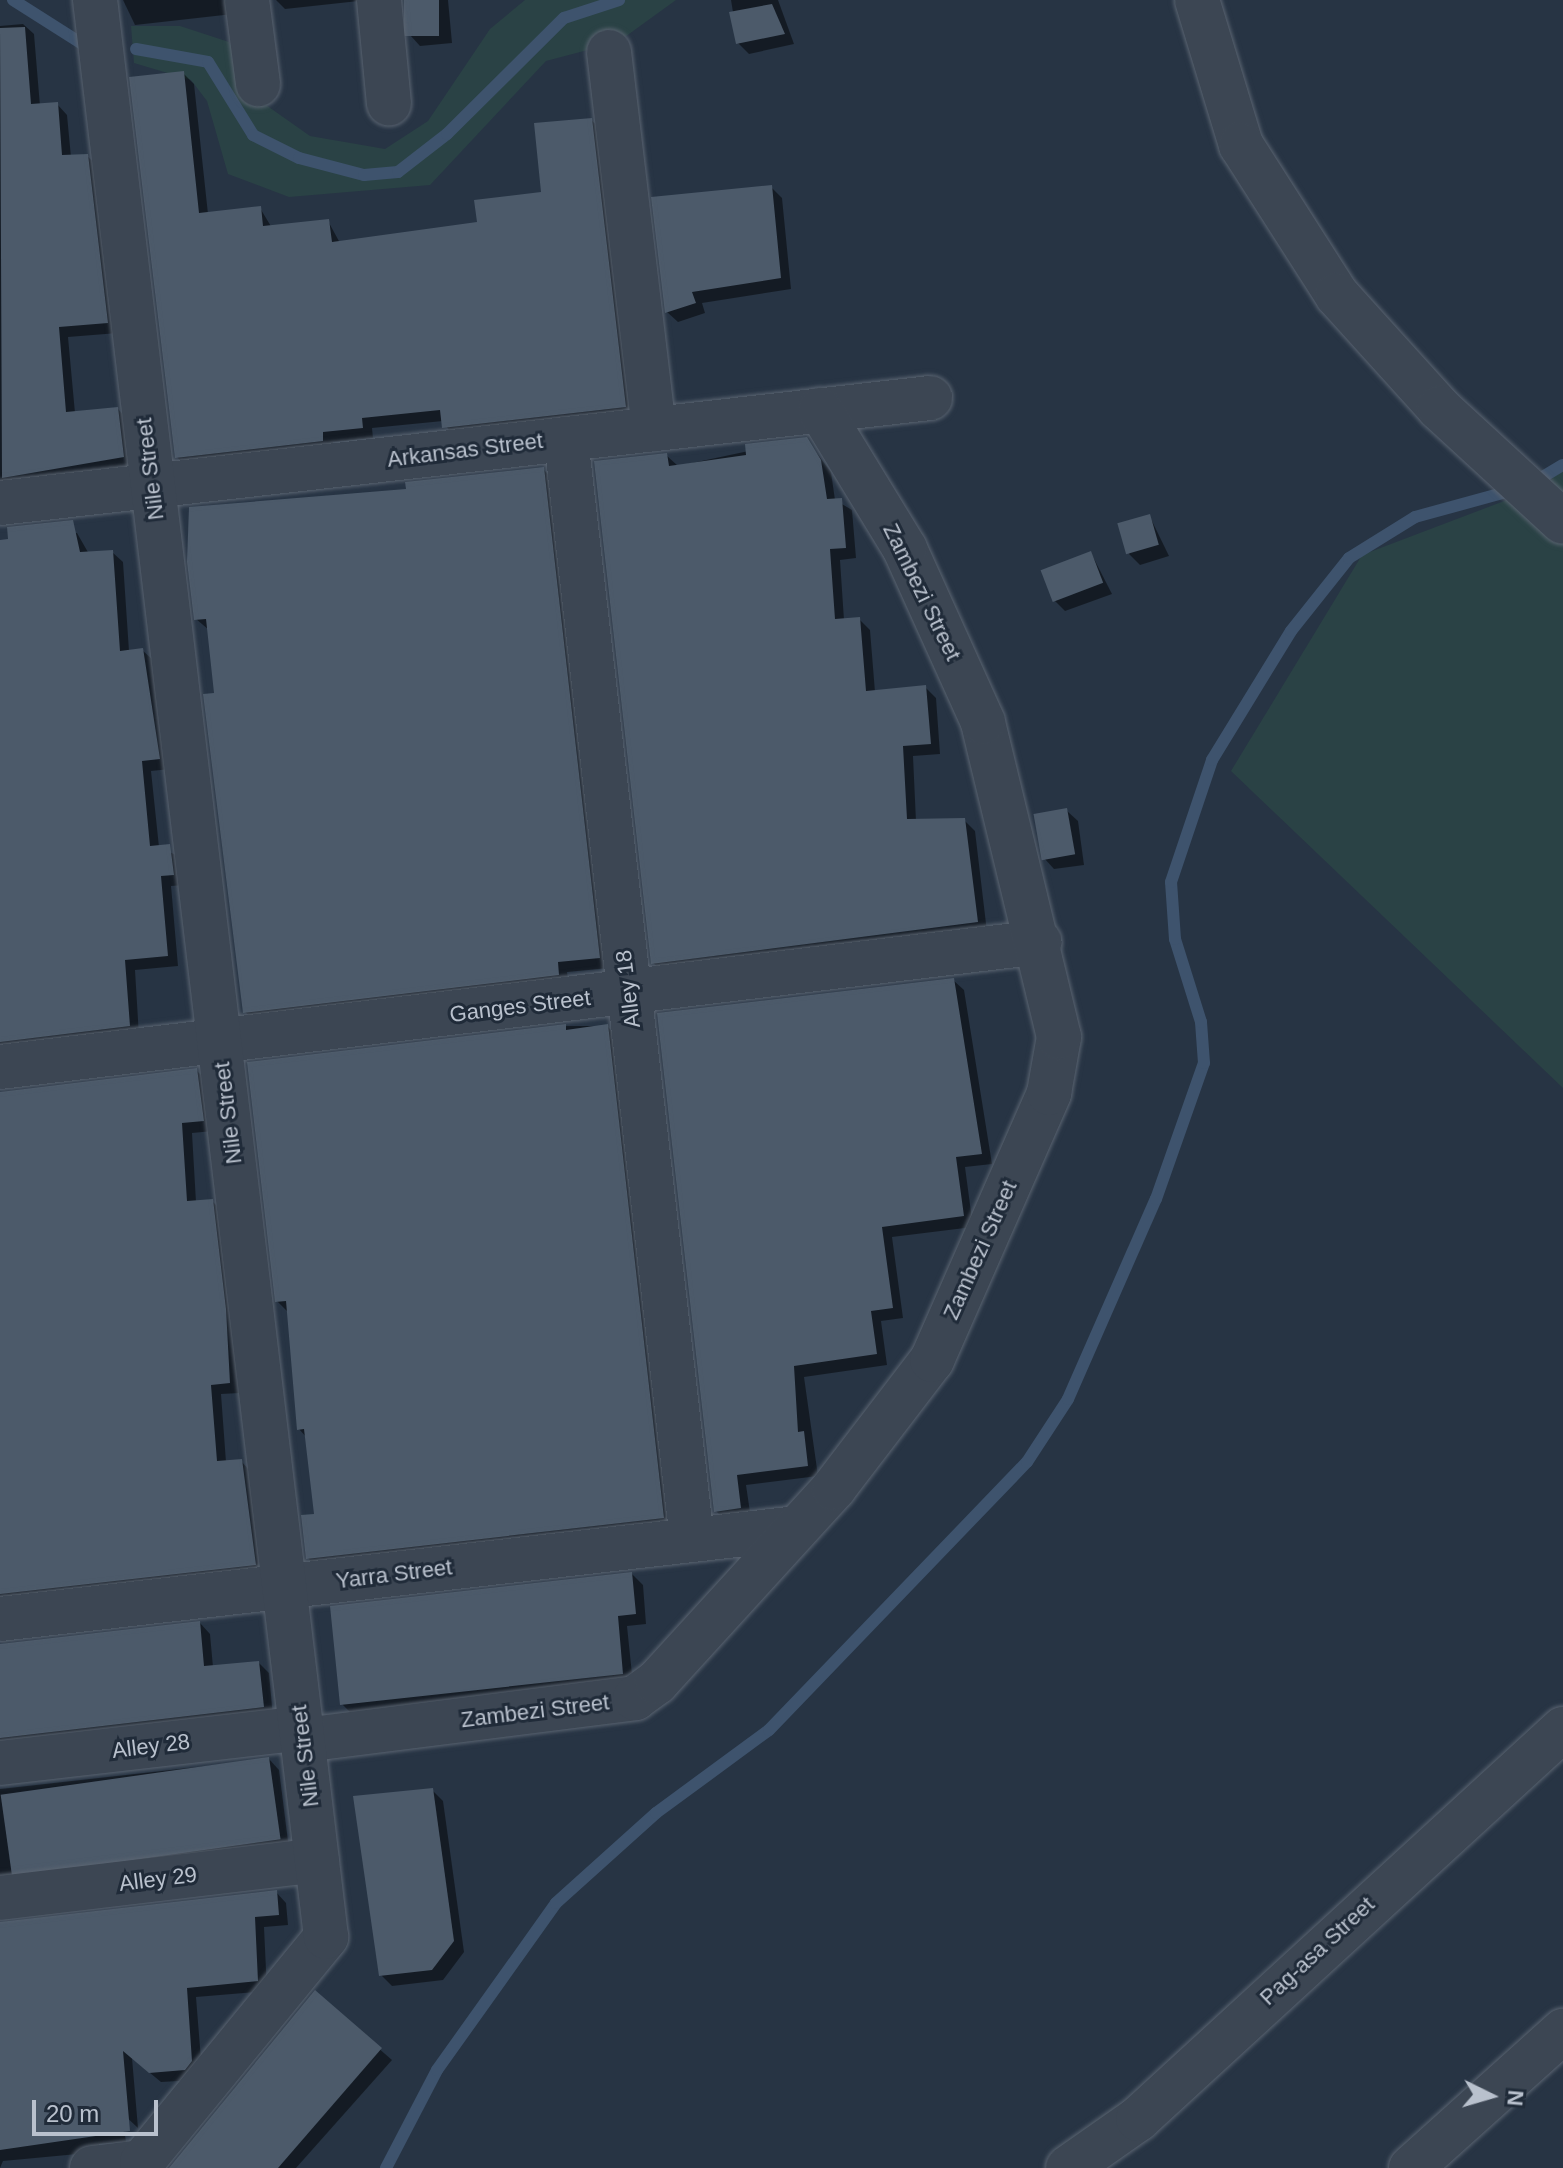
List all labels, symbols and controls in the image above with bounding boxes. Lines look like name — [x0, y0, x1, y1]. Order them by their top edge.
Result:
street label: Nile Street — [131, 416, 169, 522]
street label: Arkansas Street — [386, 427, 544, 473]
street label: Zambezi Street — [877, 519, 967, 665]
street label: Alley 18 — [610, 949, 646, 1029]
street label: Ganges Street — [448, 984, 592, 1028]
street label: Nile Street — [209, 1060, 247, 1166]
street label: Zambezi Street — [938, 1176, 1022, 1324]
street label: Yarra Street — [334, 1554, 454, 1594]
street label: Zambezi Street — [459, 1689, 611, 1733]
street label: Nile Street — [286, 1703, 324, 1809]
street label: Alley 28 — [111, 1728, 191, 1764]
street label: Alley 29 — [118, 1861, 198, 1897]
street label: Pag-asa Street — [1254, 1891, 1380, 2011]
north arrow — [1451, 2056, 1531, 2136]
scale bar — [36, 2084, 162, 2134]
text: N — [1502, 2089, 1529, 2107]
text: 20 m — [46, 2100, 99, 2127]

